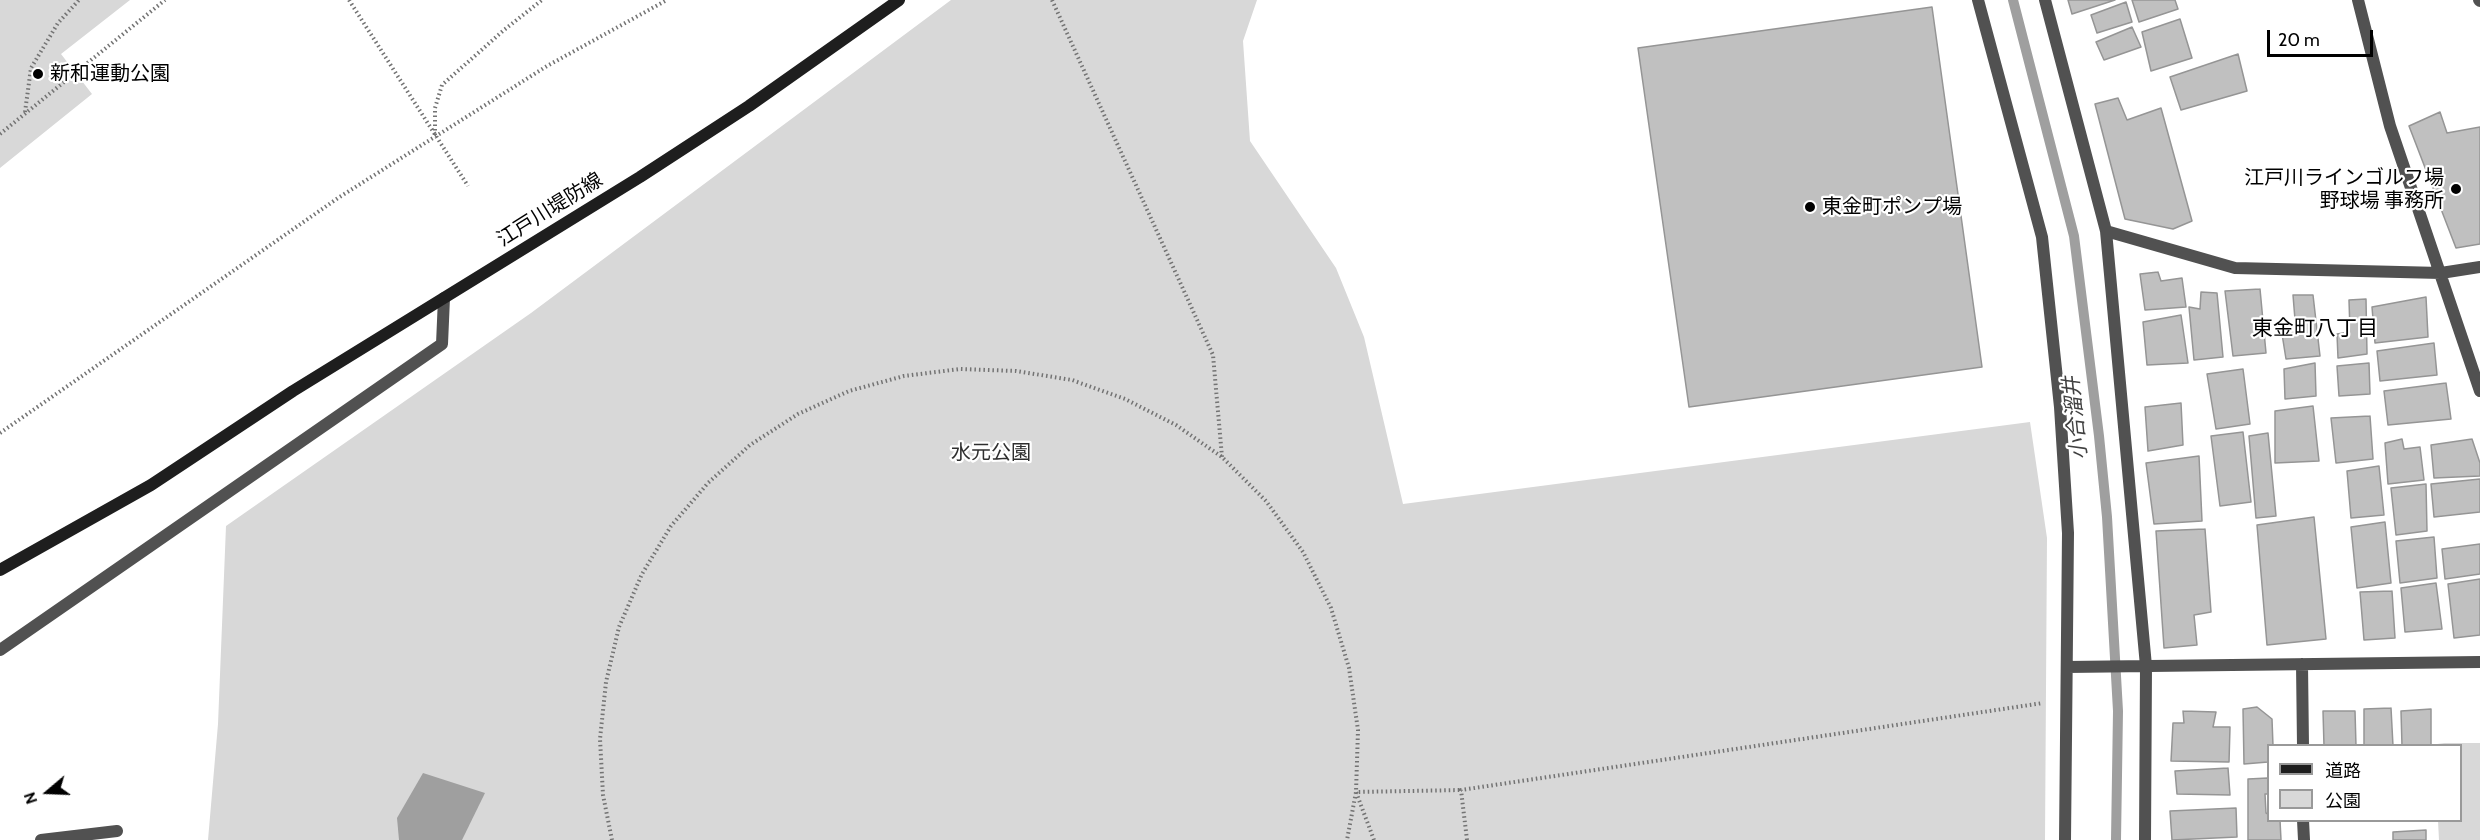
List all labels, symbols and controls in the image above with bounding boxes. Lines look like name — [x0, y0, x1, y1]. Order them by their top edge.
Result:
scale bar — [2270, 18, 2376, 56]
text: 20 m — [2278, 29, 2320, 51]
place label: 新和運動公園 — [50, 62, 170, 86]
marker: 新和運動公園 — [31, 67, 45, 81]
place label: 江戸川ラインゴルフ場 野球場 事務所 — [2244, 166, 2444, 213]
street label: 江戸川堤防線 — [493, 168, 607, 252]
marker: 江戸川ラインゴルフ場 野球場 事務所 — [2449, 182, 2463, 196]
place label: 東金町ポンプ場 — [1822, 195, 1962, 219]
marker: 東金町ポンプ場 — [1803, 200, 1817, 214]
district label: 東金町八丁目 — [2252, 316, 2378, 342]
water label: 小合溜井 — [2059, 375, 2093, 461]
park label: 水元公園 — [951, 441, 1031, 465]
legend — [2267, 744, 2462, 822]
text: 道路 — [2325, 760, 2361, 782]
north arrow — [18, 762, 78, 822]
text: N — [20, 790, 41, 806]
text: 公園 — [2325, 790, 2361, 812]

